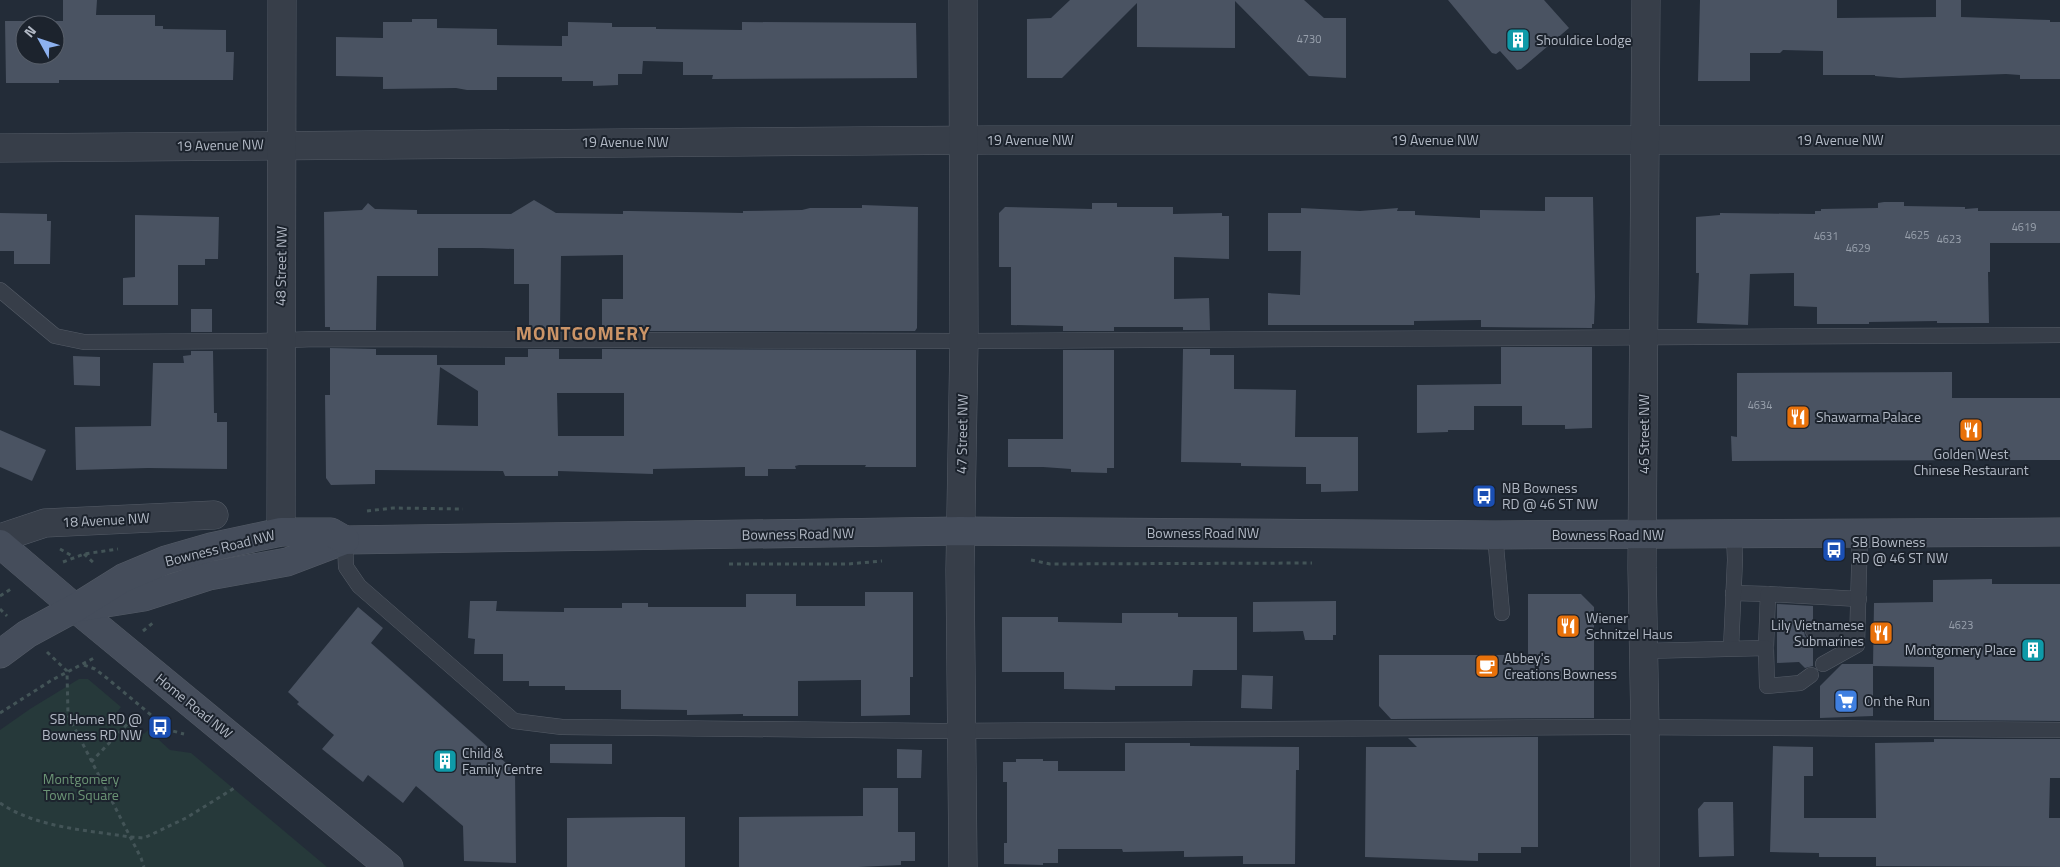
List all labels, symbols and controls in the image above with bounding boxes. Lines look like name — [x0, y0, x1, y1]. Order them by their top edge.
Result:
north arrow — [15, 15, 65, 65]
text: N — [18, 21, 41, 42]
building icon: Shouldice Lodge — [1505, 27, 1531, 53]
place label: Shouldice Lodge — [1536, 29, 1632, 50]
house number: 4730 — [1297, 31, 1321, 47]
street label: 19 Avenue NW — [986, 129, 1074, 150]
street label: 19 Avenue NW — [1391, 129, 1479, 150]
street label: 19 Avenue NW — [1796, 129, 1884, 150]
street label: 19 Avenue NW — [581, 131, 669, 152]
street label: 19 Avenue NW — [176, 133, 264, 156]
house number: 4619 — [2012, 219, 2036, 235]
street label: 48 Street NW — [269, 226, 292, 306]
house number: 4625 — [1905, 227, 1929, 243]
house number: 4631 — [1814, 228, 1838, 244]
house number: 4623 — [1937, 231, 1961, 247]
house number: 4629 — [1846, 240, 1870, 256]
district label: MONTGOMERY — [516, 318, 650, 347]
street label: 47 Street NW — [950, 394, 973, 474]
street label: 46 Street NW — [1633, 394, 1654, 474]
house number: 4634 — [1748, 397, 1772, 413]
restaurant icon: Shawarma Palace — [1785, 404, 1811, 430]
place label: Shawarma Palace — [1816, 406, 1921, 427]
restaurant icon: Golden West Chinese Restaurant — [1958, 417, 1984, 443]
place label: Golden West Chinese Restaurant — [1913, 443, 2029, 480]
place label: NB Bowness RD @ 46 ST NW — [1502, 477, 1598, 514]
bus stop icon: NB Bowness RD @ 46 ST NW — [1471, 483, 1497, 509]
street label: 18 Avenue NW — [62, 507, 150, 532]
street label: Bowness Road NW — [742, 522, 854, 545]
street label: Bowness Road NW — [1147, 522, 1259, 543]
street label: Bowness Road NW — [163, 524, 277, 571]
street label: Bowness Road NW — [1552, 524, 1664, 545]
place label: SB Bowness RD @ 46 ST NW — [1852, 531, 1948, 568]
bus stop icon: SB Bowness RD @ 46 ST NW — [1821, 537, 1847, 563]
place label: Wiener Schnitzel Haus — [1586, 607, 1673, 644]
restaurant icon: Wiener Schnitzel Haus — [1555, 613, 1581, 639]
place label: Lily Vietnamese Submarines — [1771, 614, 1864, 651]
house number: 4623 — [1949, 617, 1973, 633]
restaurant icon: Lily Vietnamese Submarines — [1868, 620, 1894, 646]
building icon: Montgomery Place — [2020, 637, 2046, 663]
place label: Montgomery Place — [1905, 639, 2016, 660]
place label: Abbey's Creations Bowness — [1504, 647, 1617, 684]
cafe icon: Abbey's Creations Bowness — [1474, 653, 1500, 679]
street label: Home Road NW — [151, 668, 237, 743]
supermarket icon: On the Run — [1833, 688, 1859, 714]
place label: On the Run — [1864, 690, 1930, 711]
place label: SB Home RD @ Bowness RD NW — [42, 708, 142, 745]
bus stop icon: SB Home RD @ Bowness RD NW — [147, 714, 173, 740]
place label: Child & Family Centre — [462, 742, 542, 779]
building icon: Child & Family Centre — [432, 748, 458, 774]
park label: Montgomery Town Square — [43, 768, 119, 805]

